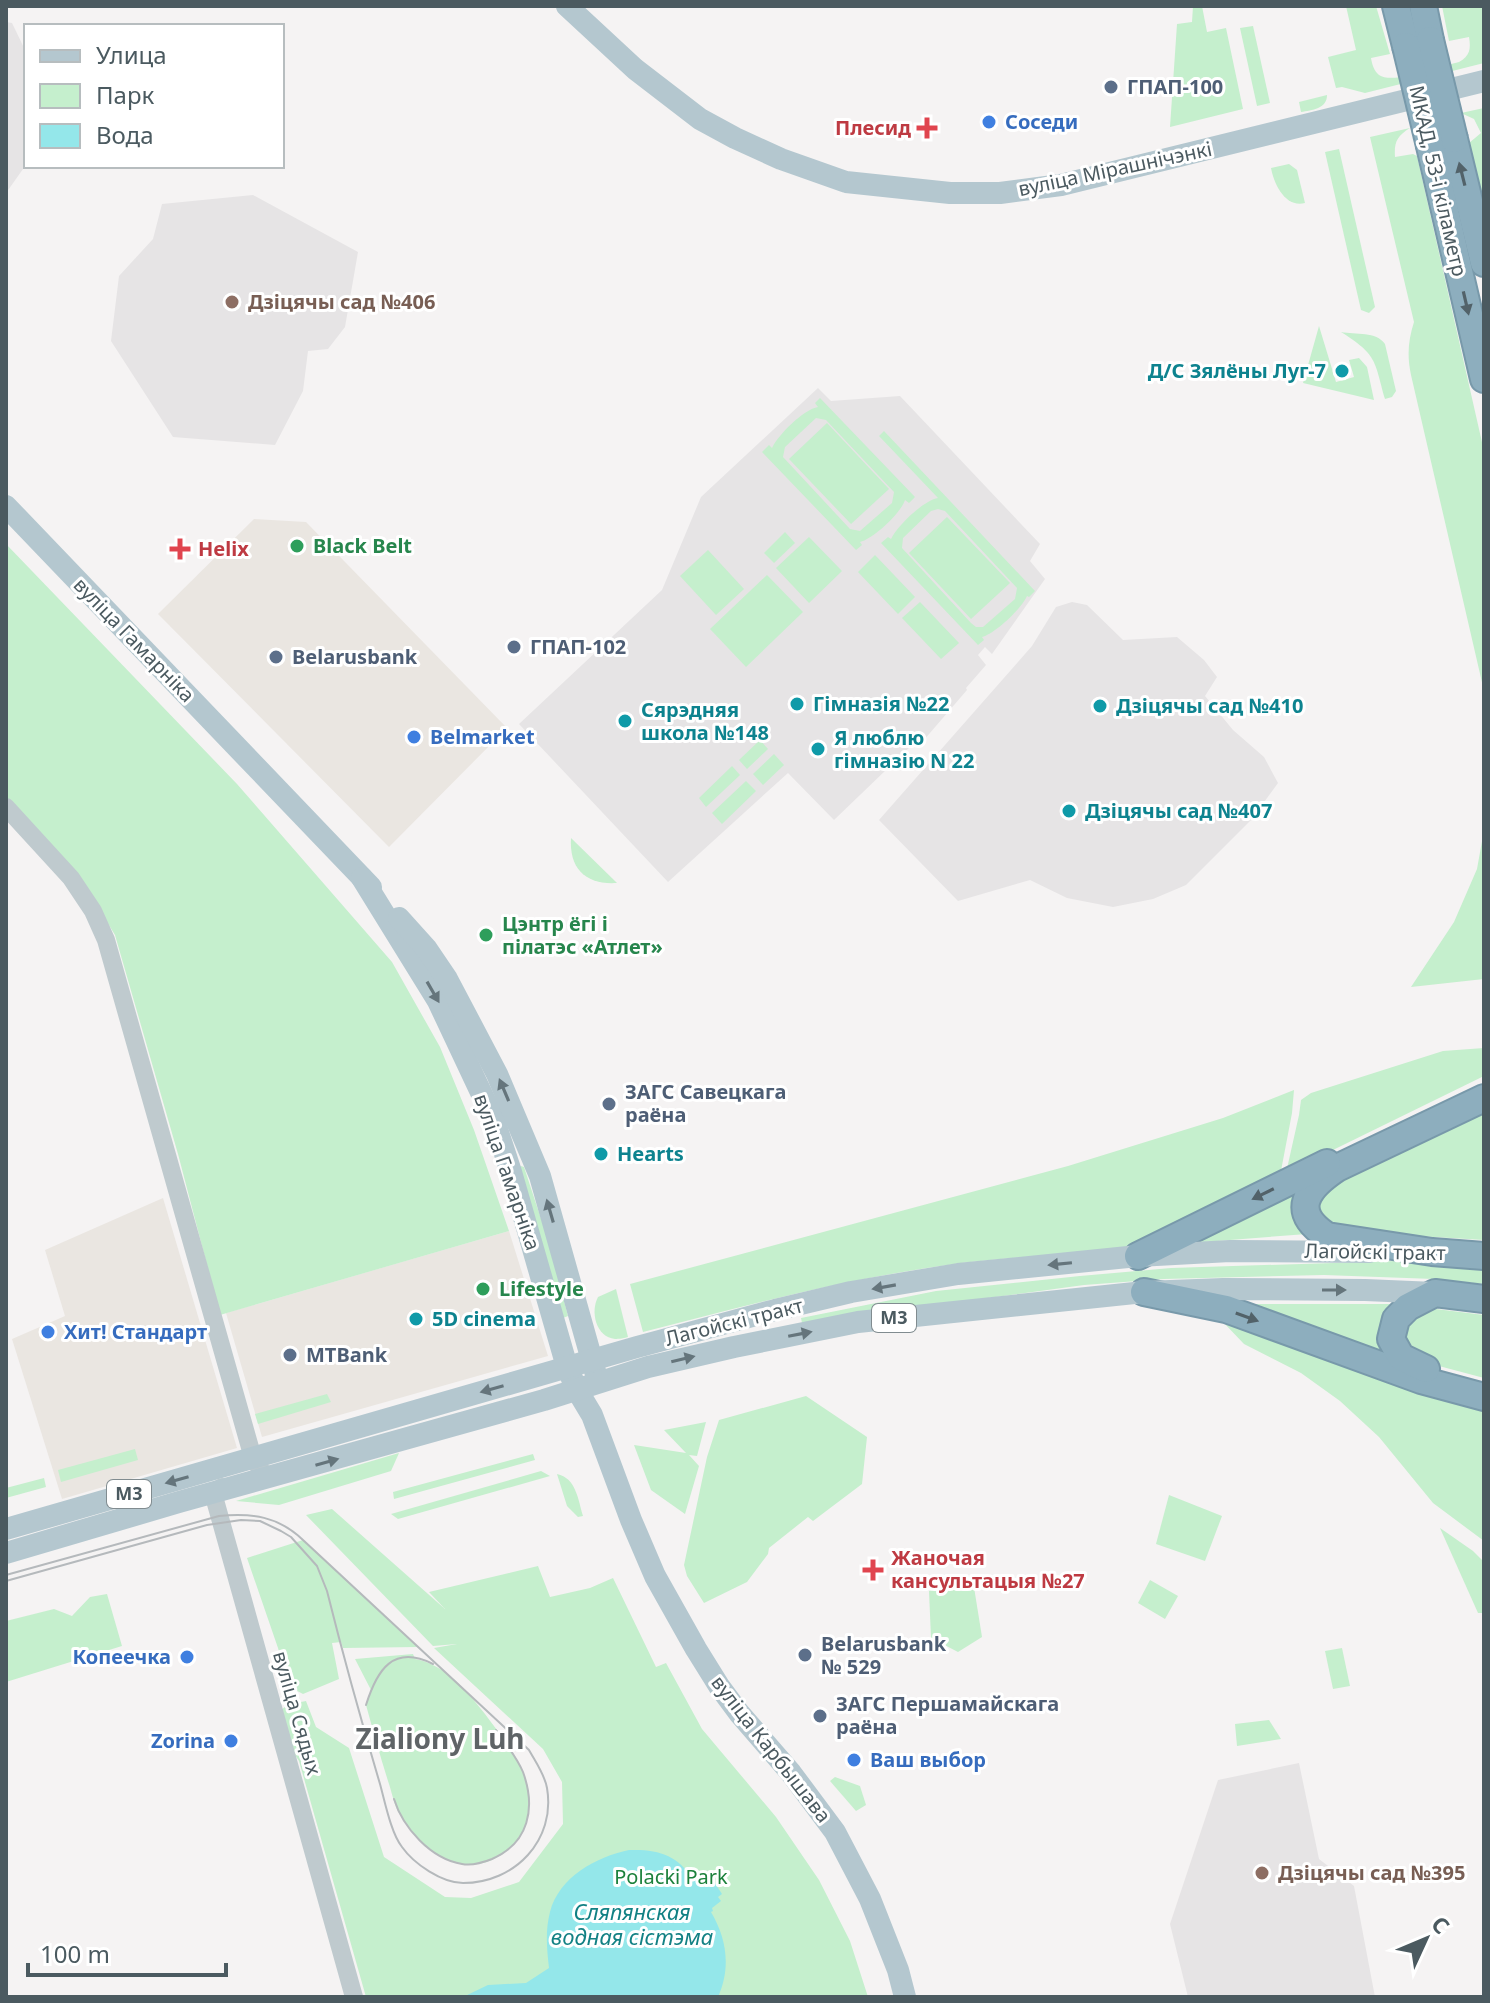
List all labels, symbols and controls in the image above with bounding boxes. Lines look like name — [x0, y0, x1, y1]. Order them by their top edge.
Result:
legend — [24, 24, 284, 168]
text: Улица — [96, 38, 167, 71]
place label: ГПАП-100 — [1127, 73, 1223, 100]
text: Парк — [96, 78, 155, 111]
marker: ГПАП-100 — [1102, 78, 1120, 96]
street label: МКАД, 53-і кіламетр — [1403, 83, 1474, 279]
place label: Соседи — [1005, 108, 1078, 135]
marker: Соседи — [980, 113, 998, 131]
place label: Плесид — [835, 114, 911, 141]
text: Вода — [96, 118, 154, 151]
marker: Плесид — [918, 119, 936, 137]
street label: вуліца Мірашнічэнкі — [1016, 135, 1214, 202]
one-way arrow — [1456, 161, 1468, 186]
place label: Дзіцячы сад №406 — [248, 288, 435, 315]
one-way arrow — [1461, 291, 1473, 316]
marker: Дзіцячы сад №406 — [223, 293, 241, 311]
place label: Д/С Зялёны Луг-7 — [1148, 357, 1326, 384]
marker: Д/С Зялёны Луг-7 — [1333, 362, 1351, 380]
place label: Black Belt — [313, 532, 412, 559]
place label: Helix — [198, 535, 249, 562]
marker: Black Belt — [288, 537, 306, 555]
marker: Helix — [169, 538, 191, 560]
street label: вуліца Гамарніка — [68, 571, 201, 708]
place label: ГПАП-102 — [530, 633, 626, 660]
marker: ГПАП-102 — [505, 638, 523, 656]
place label: Belarusbank — [292, 643, 418, 670]
marker: Belarusbank — [267, 648, 285, 666]
place label: Гімназія №22 — [813, 690, 949, 717]
place label: Дзіцячы сад №410 — [1116, 692, 1303, 719]
marker: Гімназія №22 — [788, 695, 806, 713]
place label: Сярэдняя школа №148 — [641, 696, 769, 746]
marker: Дзіцячы сад №410 — [1091, 697, 1109, 715]
marker: Сярэдняя школа №148 — [616, 712, 634, 730]
place label: Belmarket — [430, 723, 535, 750]
place label: Я люблю гімназію N 22 — [834, 724, 974, 774]
marker: Belmarket — [405, 728, 423, 746]
marker: Я люблю гімназію N 22 — [809, 740, 827, 758]
place label: Дзіцячы сад №407 — [1085, 797, 1272, 824]
marker: Дзіцячы сад №407 — [1060, 802, 1078, 820]
place label: Цэнтр ёгі і пілатэс «Атлет» — [502, 910, 663, 960]
marker: Цэнтр ёгі і пілатэс «Атлет» — [477, 926, 495, 944]
one-way arrow — [426, 981, 440, 1003]
one-way arrow — [497, 1078, 510, 1102]
place label: ЗАГС Савецкага раёна — [625, 1078, 786, 1128]
street label: вуліца Гамарніка — [468, 1090, 547, 1254]
marker: ЗАГС Савецкага раёна — [600, 1095, 618, 1113]
place label: Hearts — [617, 1140, 684, 1167]
marker: Hearts — [592, 1145, 610, 1163]
one-way arrow — [1252, 1187, 1275, 1201]
one-way arrow — [543, 1198, 556, 1222]
street label: Лагойскі тракт — [1304, 1237, 1446, 1266]
one-way arrow — [1047, 1257, 1072, 1270]
place label: Lifestyle — [499, 1275, 584, 1302]
marker: Lifestyle — [474, 1280, 492, 1298]
one-way arrow — [871, 1281, 896, 1293]
one-way arrow — [1322, 1283, 1347, 1296]
street label: Лагойскі тракт — [662, 1291, 806, 1352]
road number: М3 — [872, 1304, 916, 1332]
place label: 5D cinema — [432, 1305, 536, 1332]
marker: 5D cinema — [407, 1310, 425, 1328]
one-way arrow — [1235, 1311, 1259, 1324]
place label: Хит! Стандарт — [64, 1318, 207, 1345]
marker: Хит! Стандарт — [39, 1323, 57, 1341]
one-way arrow — [788, 1327, 813, 1339]
place label: MTBank — [306, 1341, 388, 1368]
marker: MTBank — [281, 1346, 299, 1364]
one-way arrow — [671, 1352, 696, 1365]
one-way arrow — [480, 1383, 504, 1396]
one-way arrow — [315, 1455, 340, 1467]
one-way arrow — [165, 1474, 190, 1486]
road number: М3 — [107, 1480, 151, 1508]
place label: Жаночая кансультацыя №27 — [891, 1544, 1085, 1594]
marker: Жаночая кансультацыя №27 — [862, 1559, 884, 1581]
place label: Belarusbank № 529 — [821, 1630, 947, 1680]
place label: Копеечка — [72, 1643, 171, 1670]
marker: Belarusbank № 529 — [796, 1646, 814, 1664]
marker: Копеечка — [178, 1648, 196, 1666]
street label: вуліца Сядых — [267, 1648, 328, 1779]
street label: вуліца Карбышава — [705, 1670, 837, 1828]
place label: ЗАГС Першамайскага раёна — [836, 1690, 1059, 1740]
marker: ЗАГС Першамайскага раёна — [811, 1707, 829, 1725]
district label: Zialiony Luh — [355, 1719, 525, 1757]
place label: Zorina — [151, 1727, 215, 1754]
marker: Zorina — [222, 1732, 240, 1750]
place label: Ваш выбор — [870, 1746, 986, 1773]
marker: Ваш выбор — [845, 1751, 863, 1769]
place label: Дзіцячы сад №395 — [1278, 1859, 1465, 1886]
park label: Polacki Park — [614, 1863, 728, 1890]
marker: Дзіцячы сад №395 — [1253, 1864, 1271, 1882]
water label: Сляпянская водная сістэма — [551, 1896, 713, 1951]
north arrow — [1386, 1899, 1466, 1979]
text: С — [1425, 1909, 1457, 1940]
scale bar — [28, 1927, 226, 1977]
text: 100 m — [40, 1937, 110, 1970]

